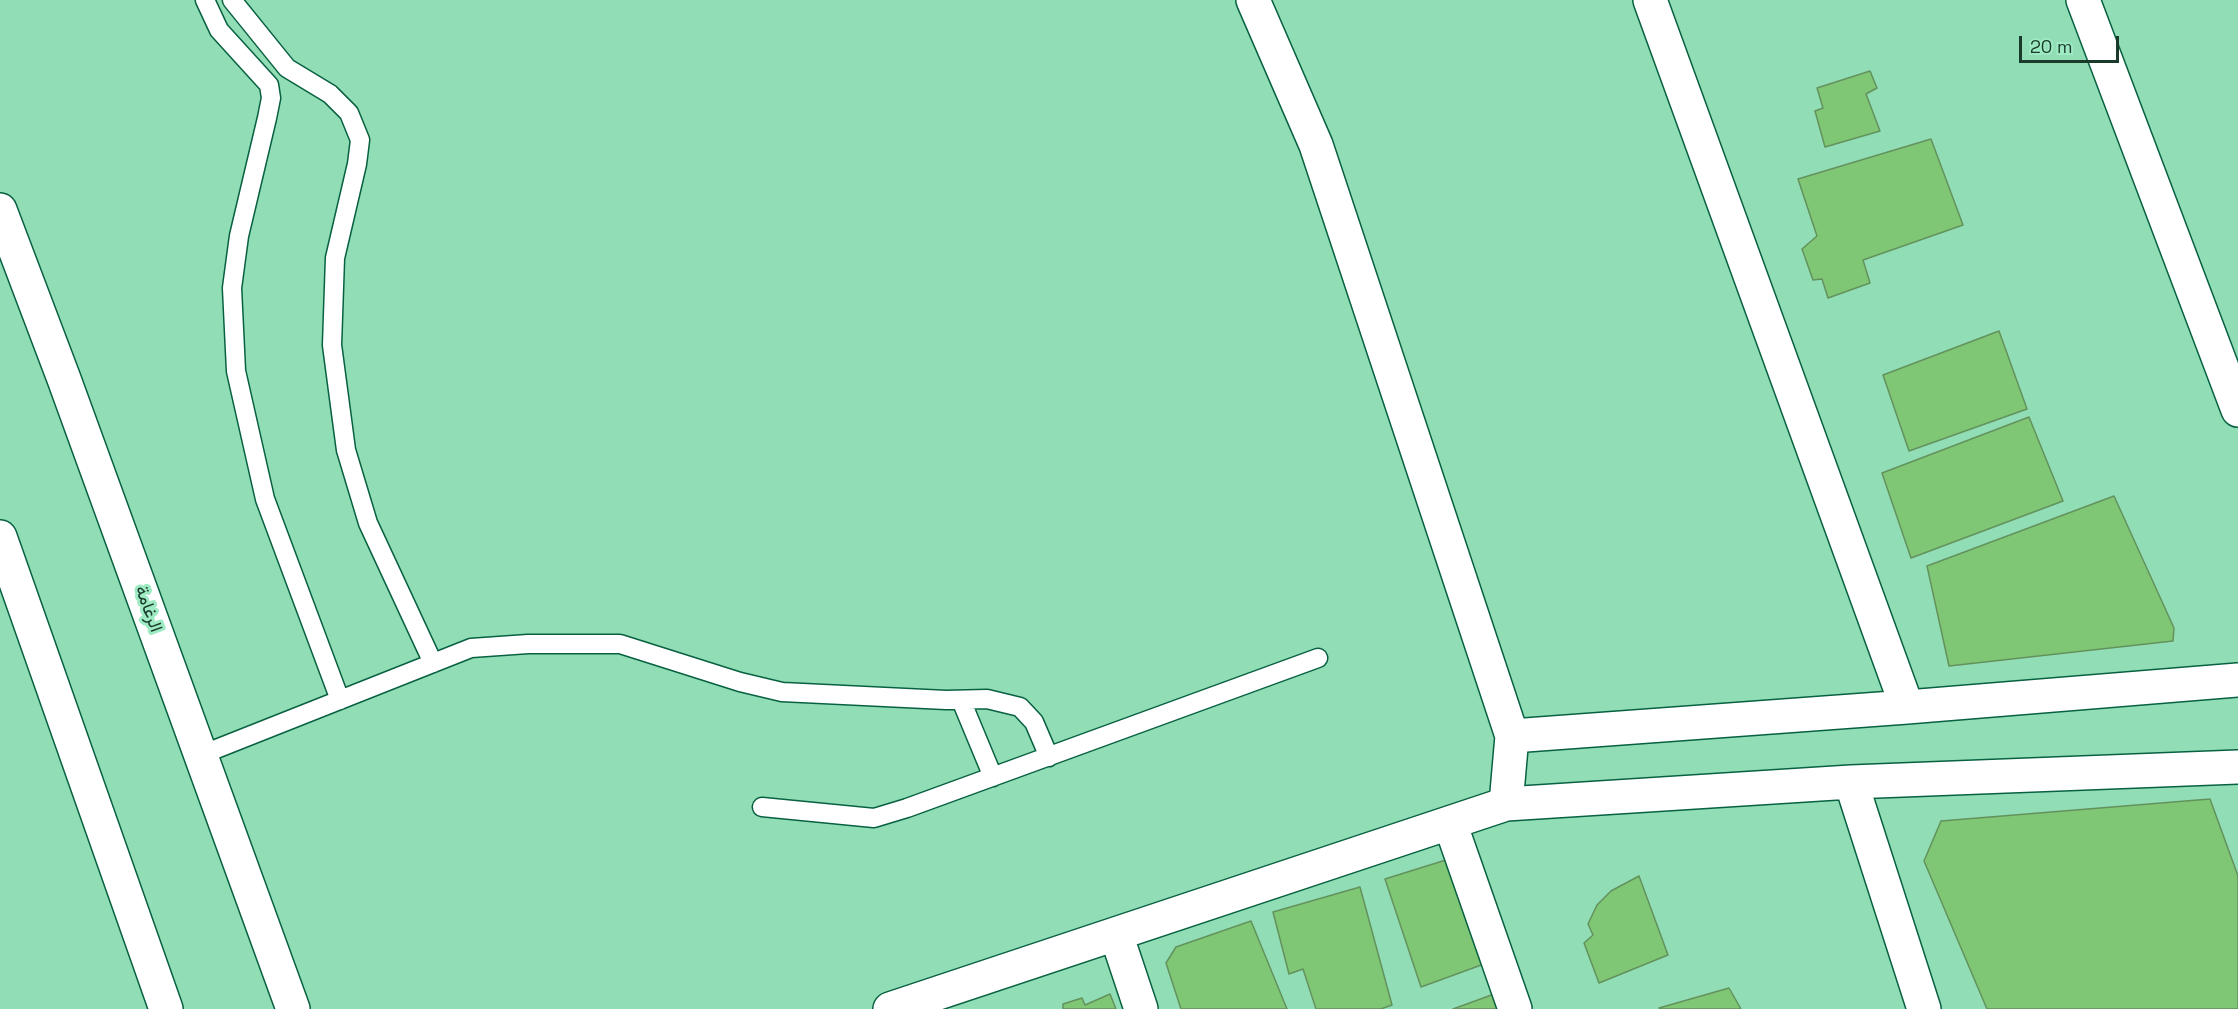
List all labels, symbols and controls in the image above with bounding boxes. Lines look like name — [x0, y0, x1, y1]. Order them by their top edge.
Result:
scale bar — [2022, 24, 2122, 62]
text: 20 m — [2030, 35, 2073, 58]
street label: الرغامة — [130, 583, 166, 635]

